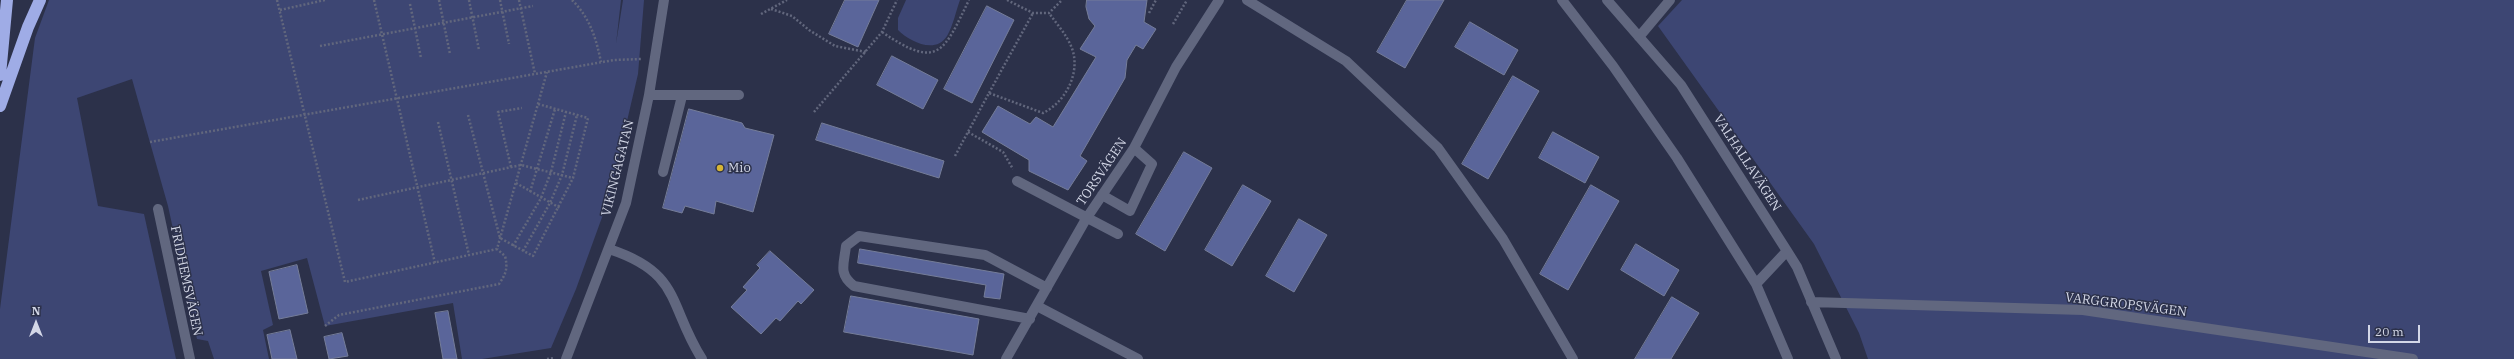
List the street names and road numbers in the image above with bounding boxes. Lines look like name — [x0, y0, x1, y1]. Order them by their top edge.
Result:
street label: VALHALLAVÄGEN — [1710, 112, 1784, 214]
street label: VIKINGAGATAN — [598, 118, 638, 218]
street label: TORSVÄGEN — [1074, 135, 1130, 209]
street label: FRIDHEMSVÄGEN — [167, 224, 205, 338]
street label: VARGGROPSVÄGEN — [2064, 290, 2188, 320]

